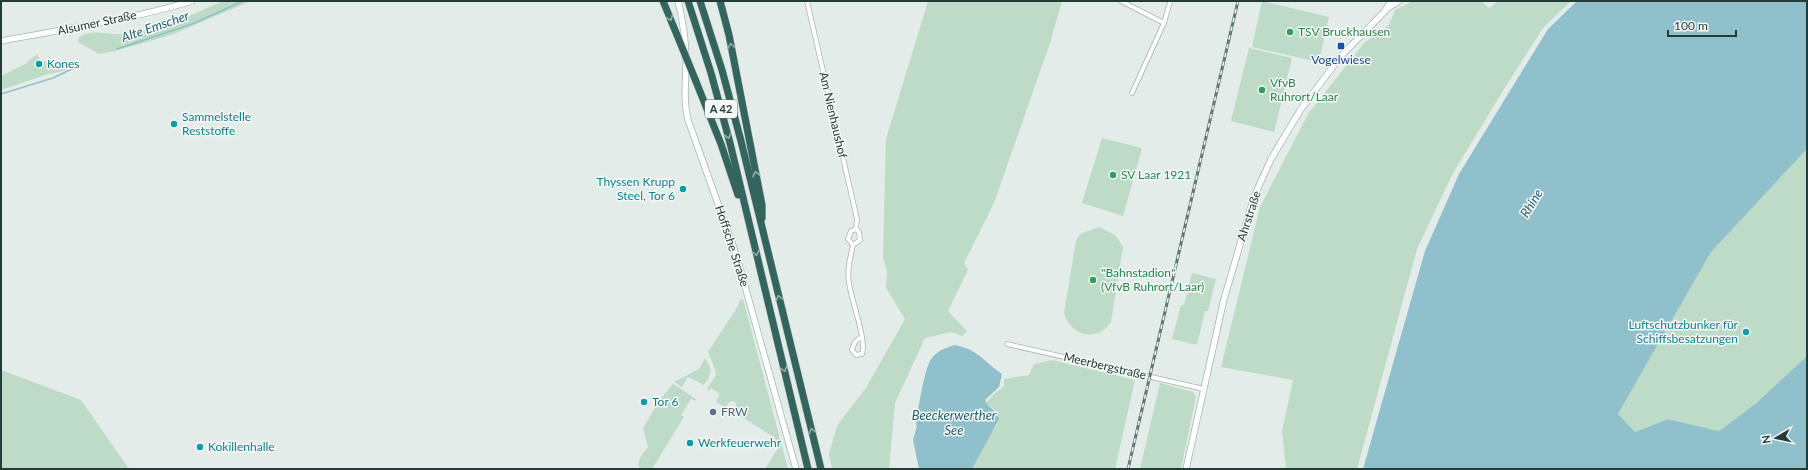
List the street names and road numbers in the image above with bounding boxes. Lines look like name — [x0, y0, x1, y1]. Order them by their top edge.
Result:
street label: Alsumer Straße — [56, 7, 138, 38]
street label: Am Nienhaushof — [816, 70, 851, 160]
road number: A 42 — [705, 100, 737, 118]
street label: Ahrstraße — [1233, 189, 1264, 243]
street label: Hoffsche Straße — [712, 203, 753, 288]
street label: Meerbergstraße — [1062, 349, 1148, 382]

